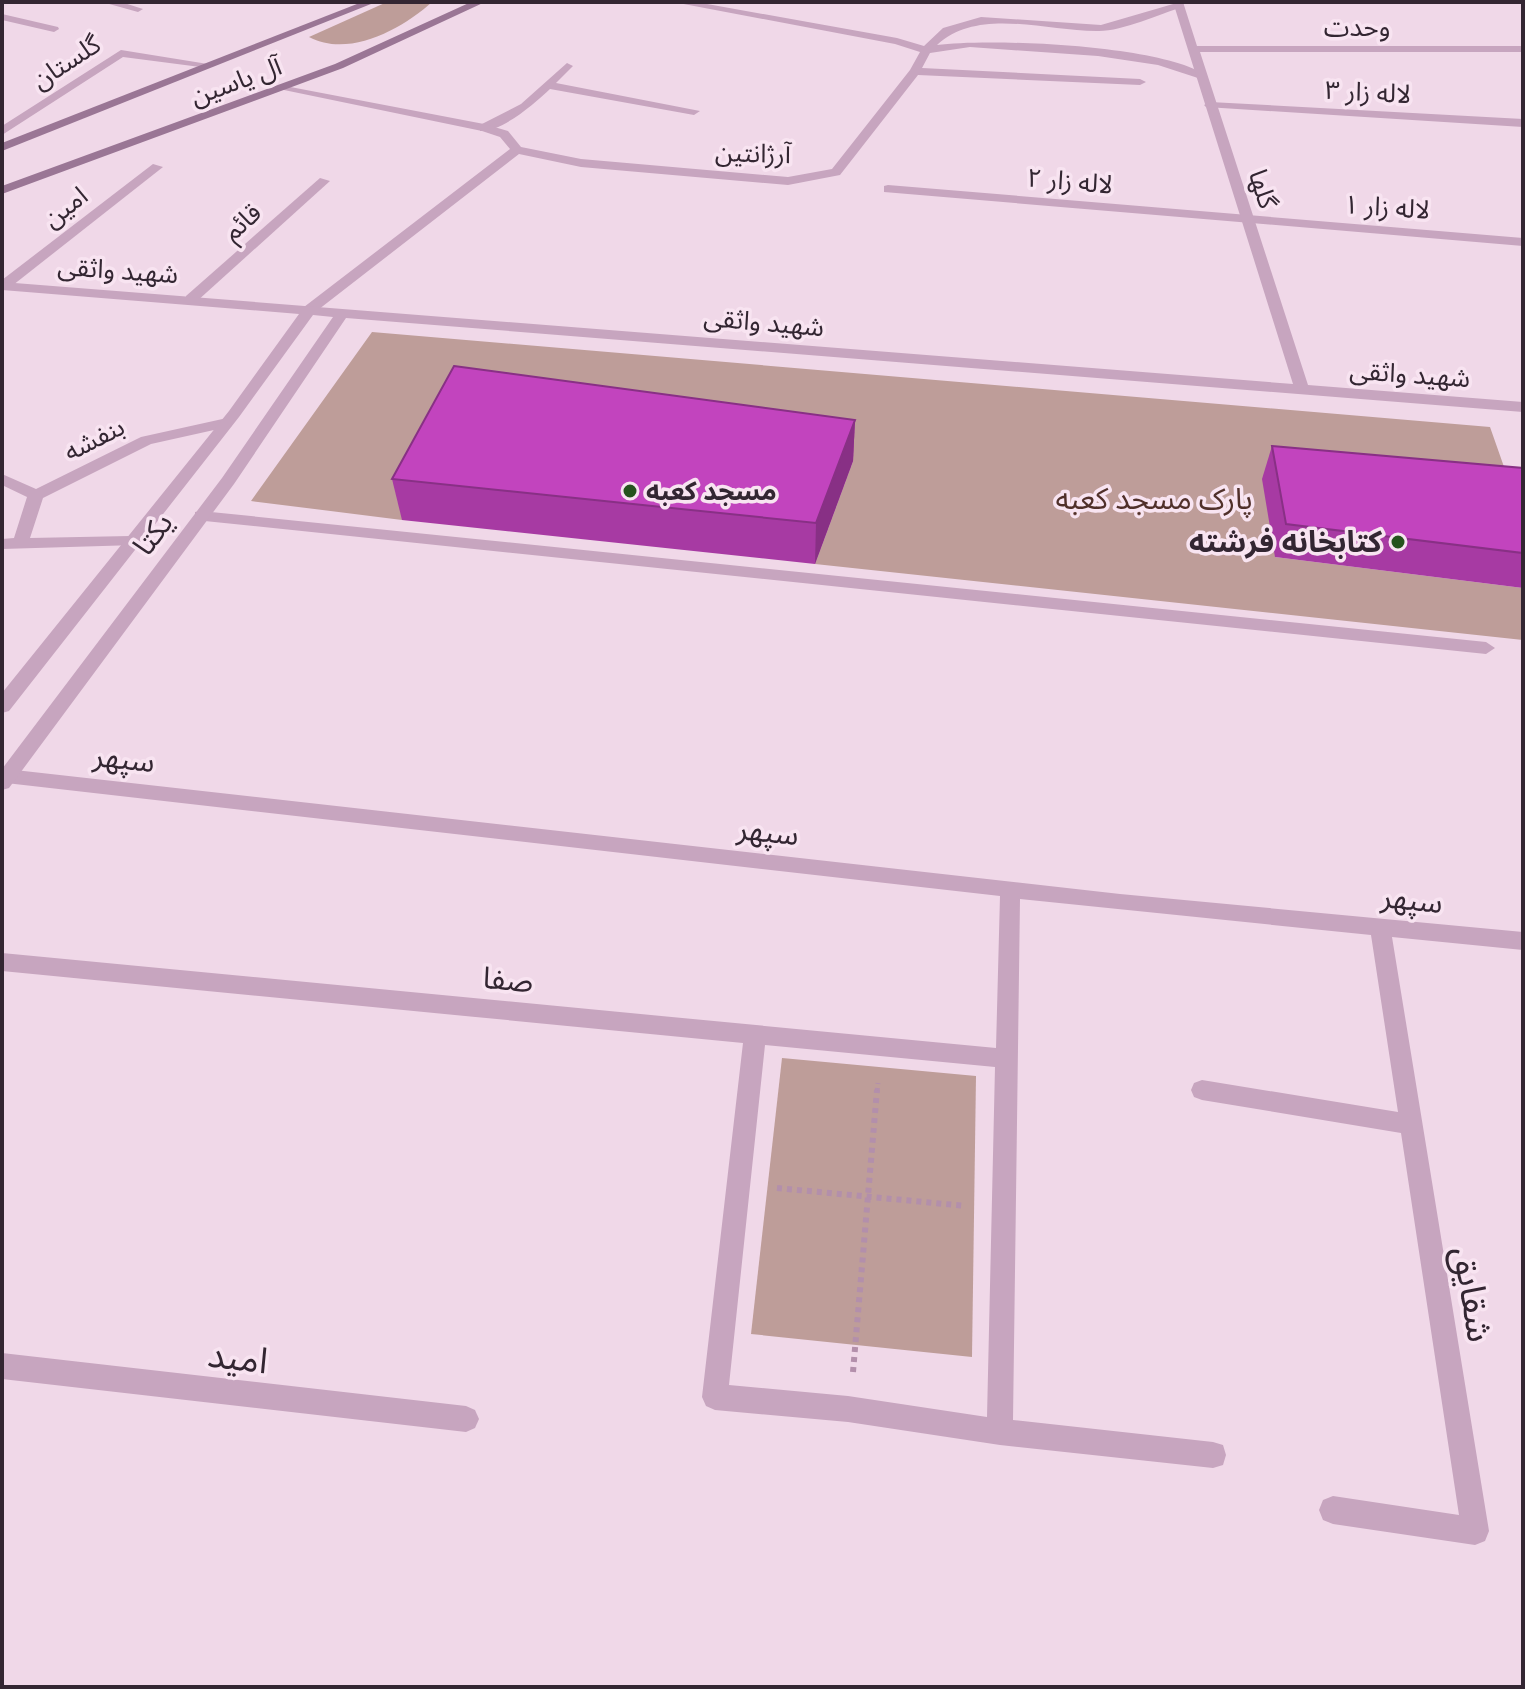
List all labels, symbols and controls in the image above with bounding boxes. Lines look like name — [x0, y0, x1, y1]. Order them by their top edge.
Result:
street label: وحدت — [1324, 12, 1390, 43]
street label: گلستان — [26, 29, 107, 96]
street label: آل یاسین — [186, 50, 287, 112]
street label: لاله زار ۳ — [1324, 75, 1412, 110]
street label: آرژانتین — [714, 137, 793, 170]
street label: لاله زار ۲ — [1026, 162, 1114, 201]
street label: گلها — [1242, 166, 1283, 213]
street label: امین — [37, 180, 94, 235]
street label: لاله زار ۱ — [1343, 189, 1431, 226]
street label: قائم — [217, 197, 271, 251]
street label: شهید واثقی — [57, 251, 179, 290]
street label: شهید واثقی — [702, 302, 826, 343]
street label: شهید واثقی — [1349, 355, 1471, 394]
street label: بنفشه — [59, 411, 130, 468]
place label: مسجد کعبه — [646, 476, 777, 507]
park label: پارک مسجد کعبه — [1055, 481, 1253, 518]
marker: مسجد کعبه — [621, 482, 639, 500]
street label: یکتا — [125, 506, 181, 562]
place label: کتابخانه فرشته — [1189, 524, 1382, 560]
marker: کتابخانه فرشته — [1389, 533, 1407, 551]
street label: سپهر — [90, 738, 157, 781]
street label: سپهر — [734, 811, 801, 854]
street label: سپهر — [1378, 879, 1445, 922]
street label: صفا — [481, 960, 535, 1000]
street label: شقایق — [1444, 1243, 1501, 1345]
street label: امید — [206, 1333, 270, 1382]

